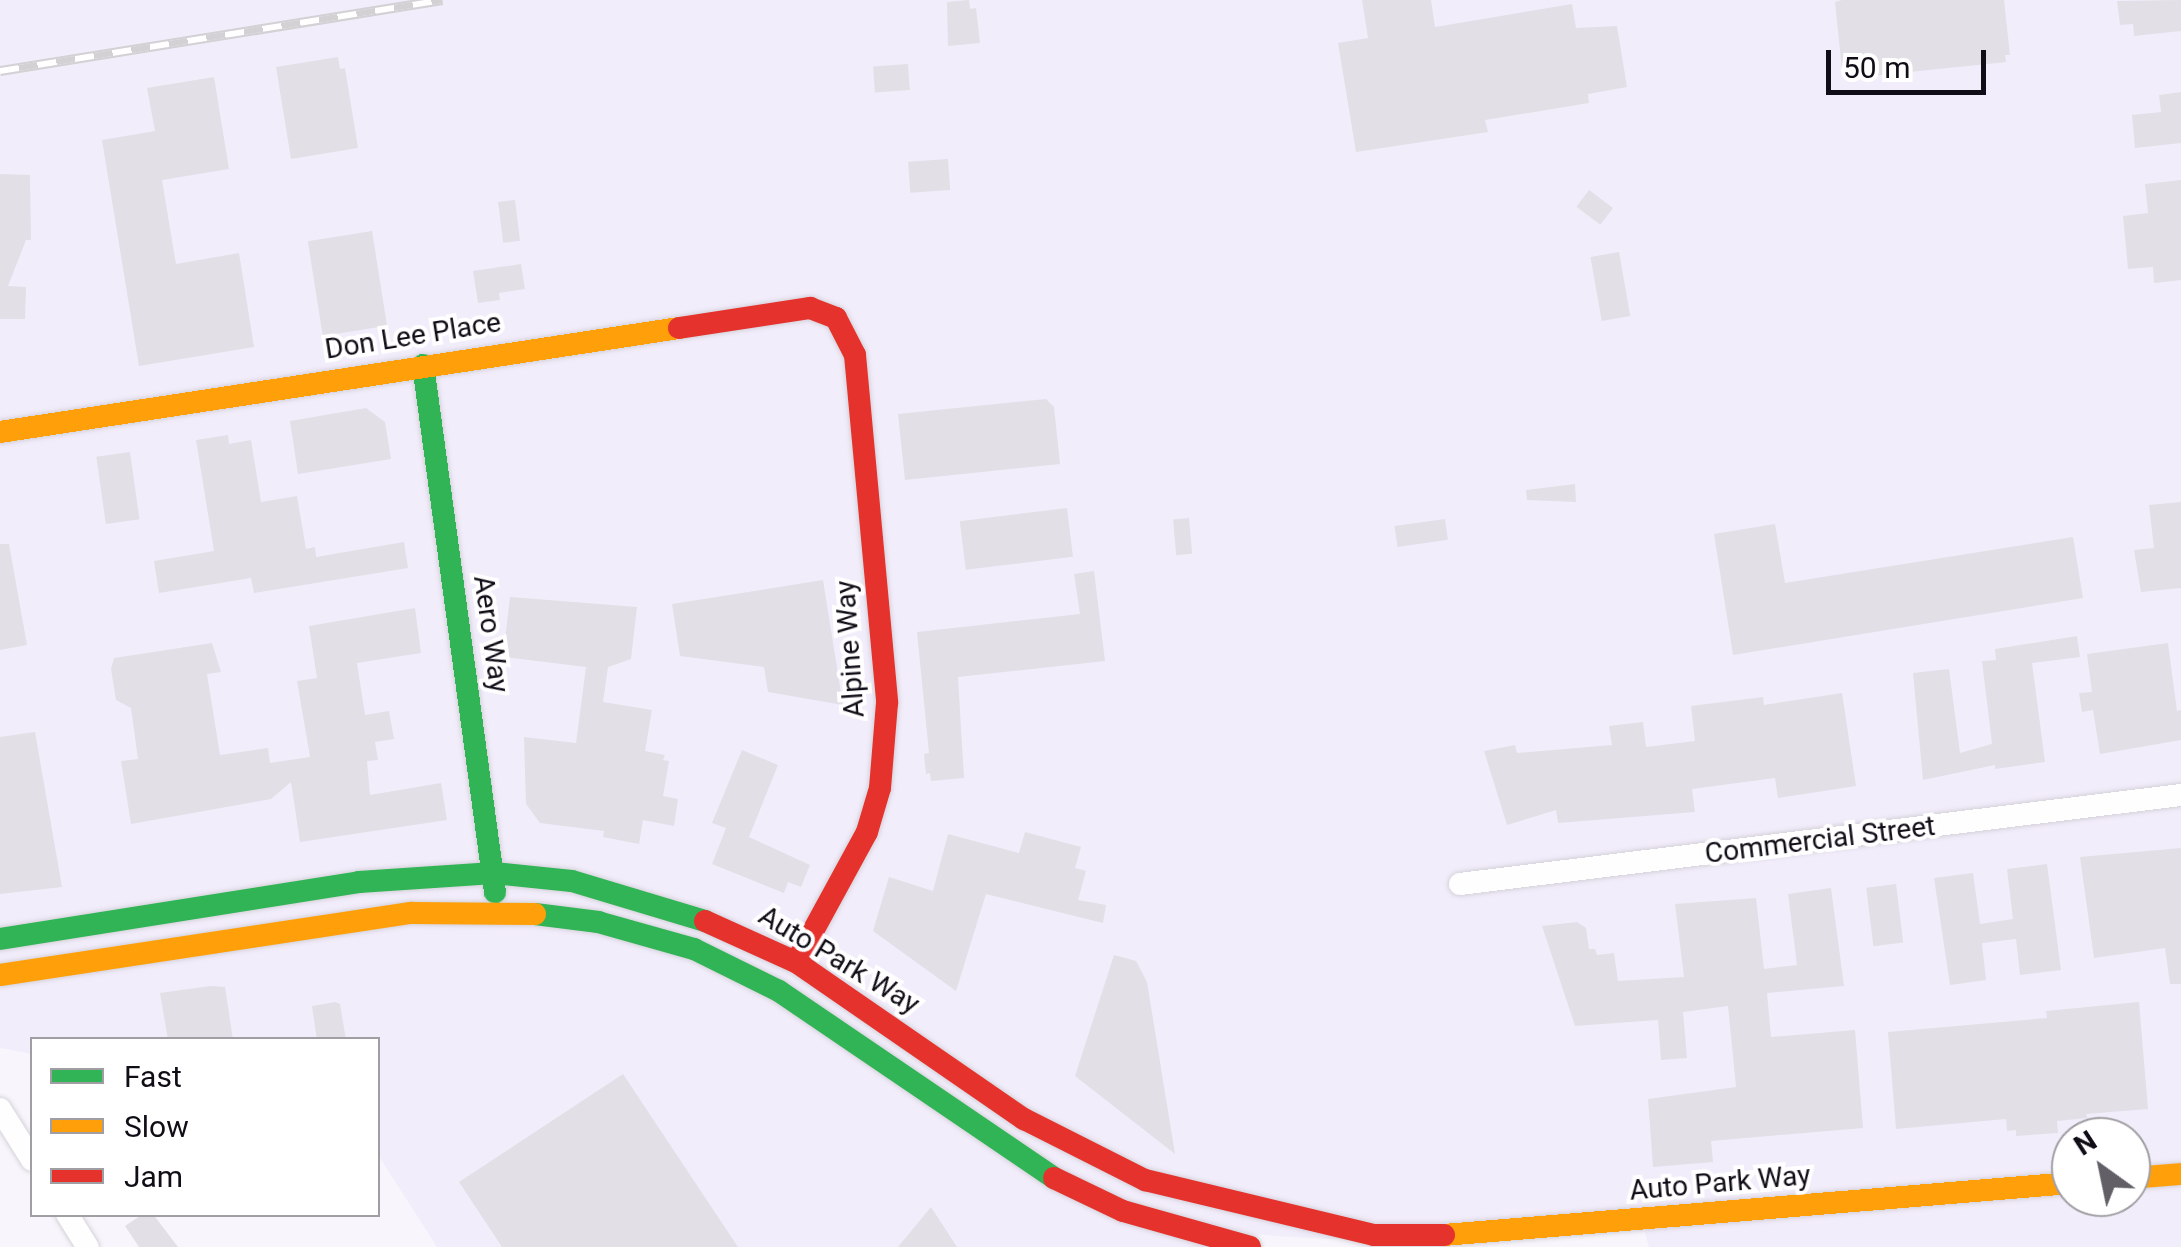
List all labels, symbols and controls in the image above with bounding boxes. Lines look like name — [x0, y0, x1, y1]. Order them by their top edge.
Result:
scale bar — [1831, 30, 1991, 92]
text: 50 m — [1843, 50, 1910, 85]
street label: Don Lee Place — [323, 306, 503, 366]
street label: Aero Way — [466, 573, 516, 695]
street label: Alpine Way — [828, 579, 872, 719]
street label: Commercial Street — [1703, 809, 1937, 871]
street label: Auto Park Way — [753, 899, 925, 1021]
legend — [30, 1037, 380, 1217]
text: Fast — [124, 1059, 182, 1094]
text: Slow — [124, 1109, 189, 1144]
north arrow — [2051, 1117, 2151, 1217]
text: N — [2068, 1124, 2103, 1162]
street label: Auto Park Way — [1628, 1158, 1812, 1208]
text: Jam — [124, 1159, 183, 1194]

